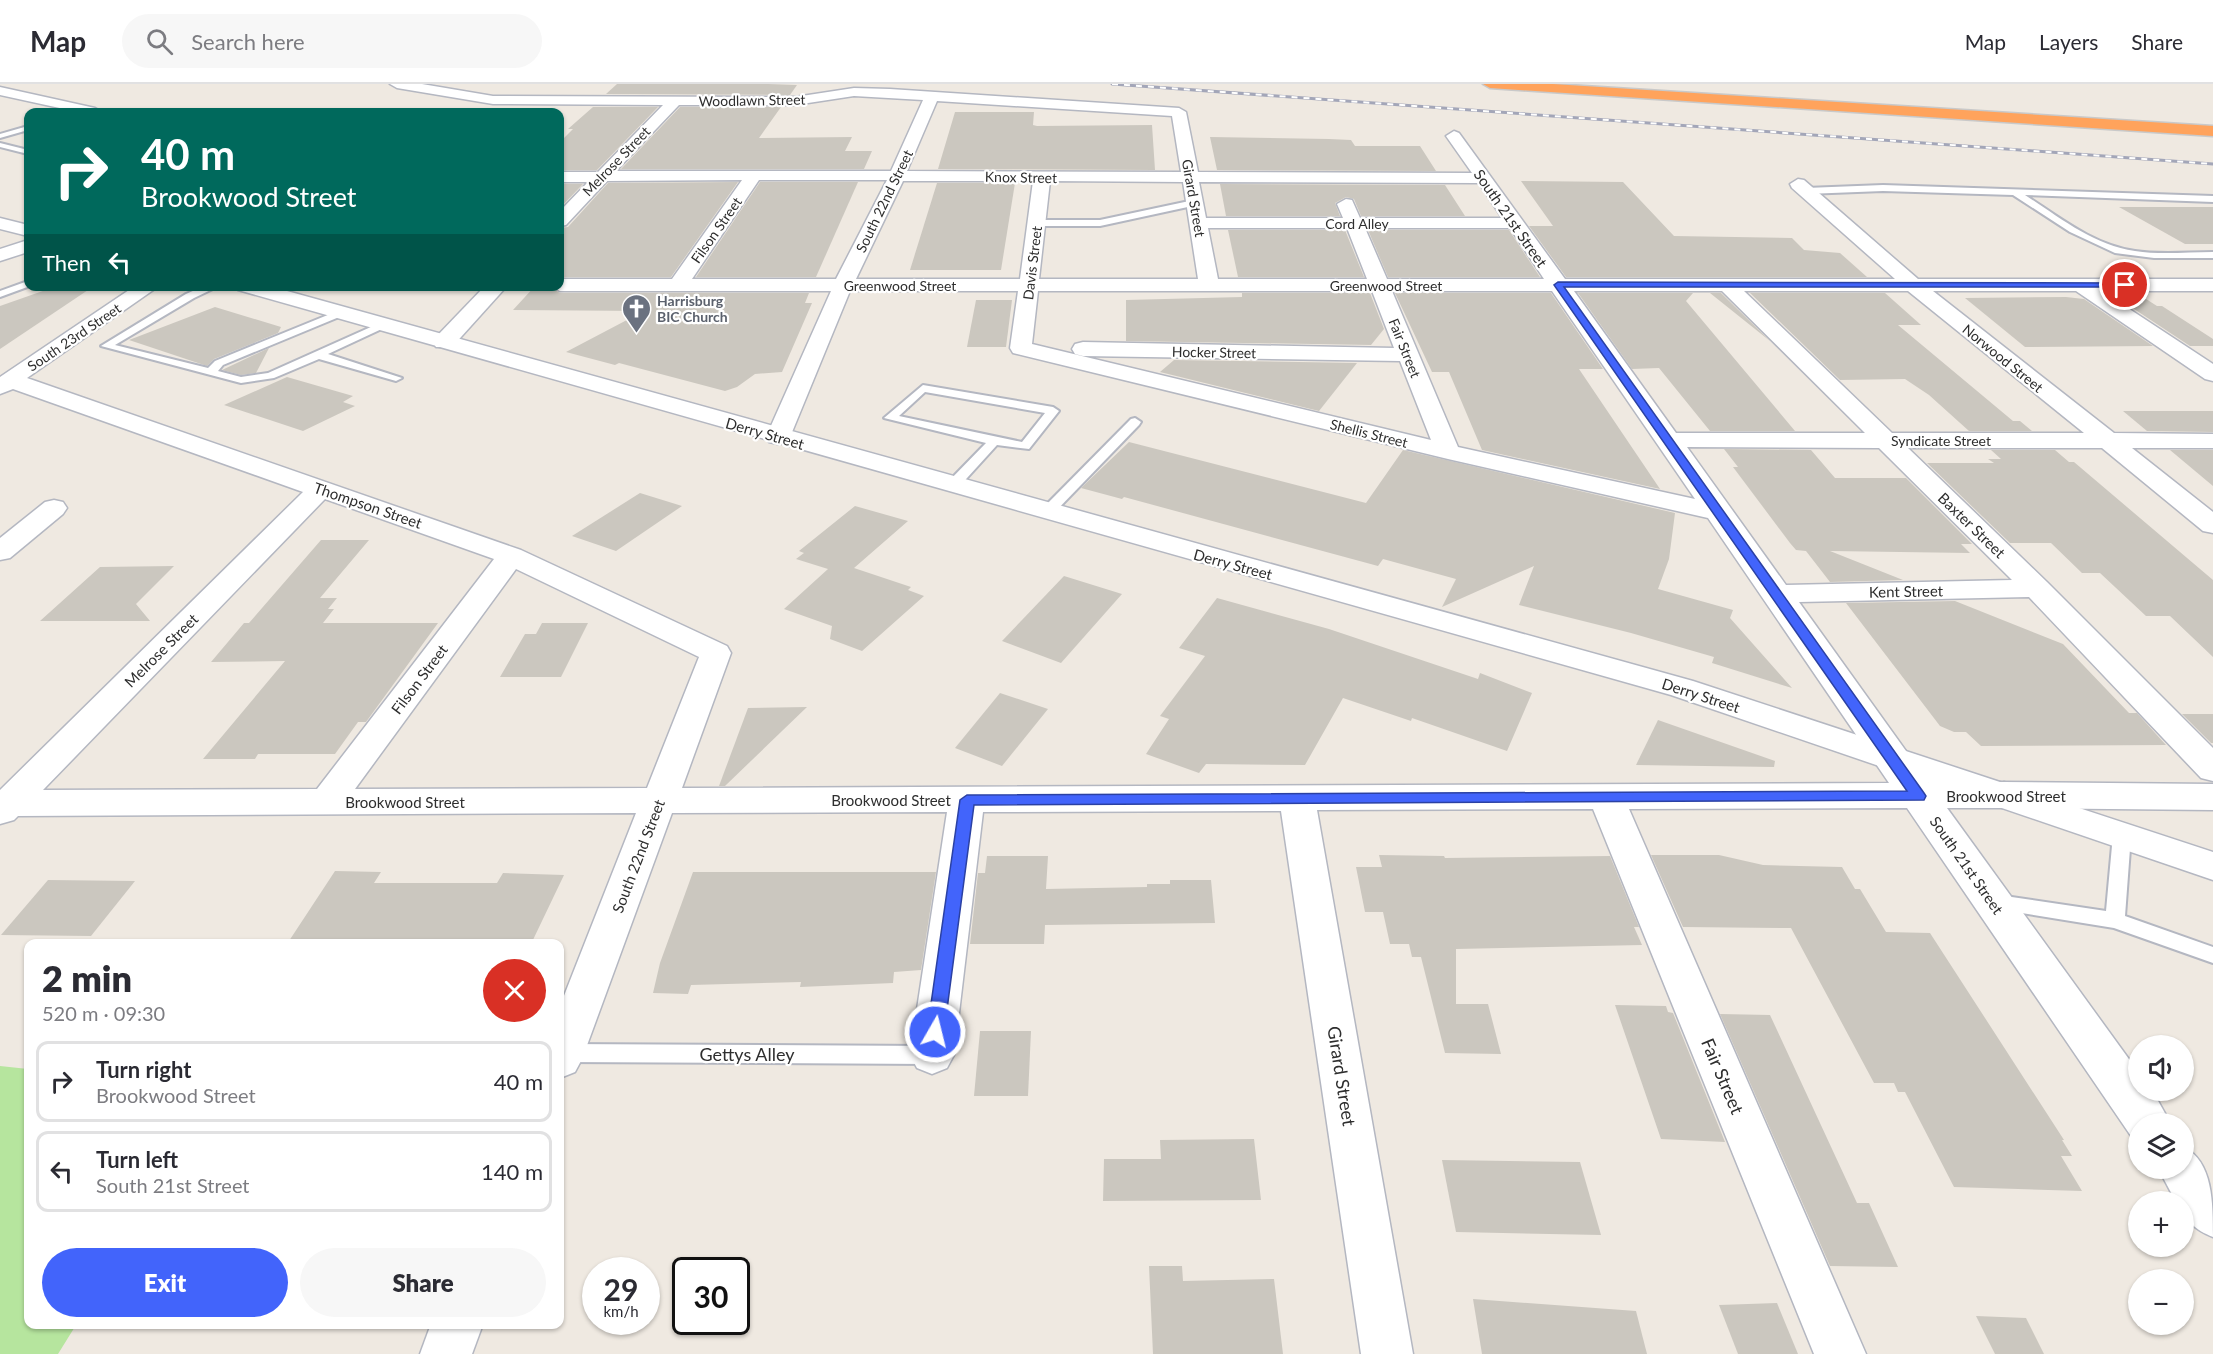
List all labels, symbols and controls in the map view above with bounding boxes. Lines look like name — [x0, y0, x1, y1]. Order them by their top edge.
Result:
search box — [122, 14, 542, 68]
text: Map — [30, 24, 86, 58]
icon: search — [143, 25, 176, 58]
text: Search here — [191, 28, 305, 55]
text: Map — [1965, 29, 2006, 54]
text: Layers — [2039, 29, 2098, 54]
text: Share — [2131, 29, 2183, 54]
street label: Woodlawn Street — [698, 91, 806, 109]
street label: Melrose Street — [579, 123, 653, 199]
text: 40 m — [141, 129, 235, 179]
icon: right — [42, 132, 120, 210]
street label: South 22nd Street — [852, 147, 916, 255]
street label: Girard Street — [1179, 158, 1209, 238]
street label: South 21st Street — [1471, 166, 1552, 271]
street label: Knox Street — [985, 168, 1057, 186]
text: Brookwood Street — [141, 180, 357, 213]
street label: Filson Street — [687, 194, 745, 266]
street label: Cord Alley — [1325, 215, 1389, 232]
street label: Davis Street — [1019, 225, 1045, 301]
icon: left — [103, 246, 136, 279]
text: Then — [42, 249, 91, 276]
pin — [2099, 259, 2150, 310]
icon: arrive — [2108, 268, 2141, 301]
street label: Greenwood Street — [844, 277, 956, 294]
street label: Greenwood Street — [1330, 277, 1442, 294]
church icon: Harrisburg BIC Church — [620, 292, 652, 334]
place label: Harrisburg BIC Church — [657, 292, 728, 325]
street label: South 23rd Street — [24, 299, 124, 375]
street label: Fair Street — [1385, 316, 1425, 380]
street label: Norwood Street — [1959, 320, 2047, 396]
street label: Hocker Street — [1172, 343, 1256, 361]
street label: Derry Street — [724, 413, 807, 453]
street label: Shellis Street — [1329, 415, 1409, 451]
street label: Syndicate Street — [1891, 432, 1991, 449]
street label: Thompson Street — [312, 478, 425, 532]
street label: Baxter Street — [1935, 489, 2010, 562]
street label: Derry Street — [1192, 545, 1275, 583]
street label: Kent Street — [1869, 581, 1944, 601]
street label: Melrose Street — [120, 609, 202, 691]
street label: Filson Street — [387, 640, 451, 717]
street label: Derry Street — [1660, 674, 1743, 716]
street label: Brookwood Street — [1946, 787, 2066, 805]
street label: Brookwood Street — [831, 791, 951, 809]
street label: Brookwood Street — [345, 793, 465, 811]
street label: South 22nd Street — [608, 796, 668, 915]
street label: South 21st Street — [1927, 813, 2008, 918]
text: 2 min — [42, 956, 132, 1000]
button: close — [483, 959, 546, 1022]
position arrow — [903, 1000, 967, 1064]
text: 520 m · 09:30 — [42, 1001, 165, 1025]
street label: Girard Street — [1323, 1024, 1361, 1128]
street label: Fair Street — [1697, 1035, 1749, 1118]
map controls — [2128, 1035, 2194, 1335]
button: sound — [2128, 1035, 2194, 1101]
street label: Gettys Alley — [700, 1043, 795, 1065]
text: Turn right — [96, 1056, 191, 1083]
icon: right — [45, 1065, 78, 1098]
text: 40 m — [494, 1068, 543, 1095]
text: Brookwood Street — [96, 1083, 256, 1107]
button: layers — [2128, 1113, 2194, 1179]
text: Turn left — [96, 1146, 178, 1173]
icon: left — [45, 1155, 78, 1188]
text: 140 m — [481, 1158, 543, 1185]
text: South 21st Street — [96, 1173, 250, 1197]
button: + — [2128, 1191, 2194, 1257]
button: Exit — [42, 1248, 288, 1317]
button: Share — [300, 1248, 546, 1317]
speed limit sign: 30 — [672, 1257, 750, 1335]
button: − — [2128, 1269, 2194, 1335]
text: 29 — [604, 1271, 638, 1307]
text: km/h — [603, 1302, 639, 1320]

